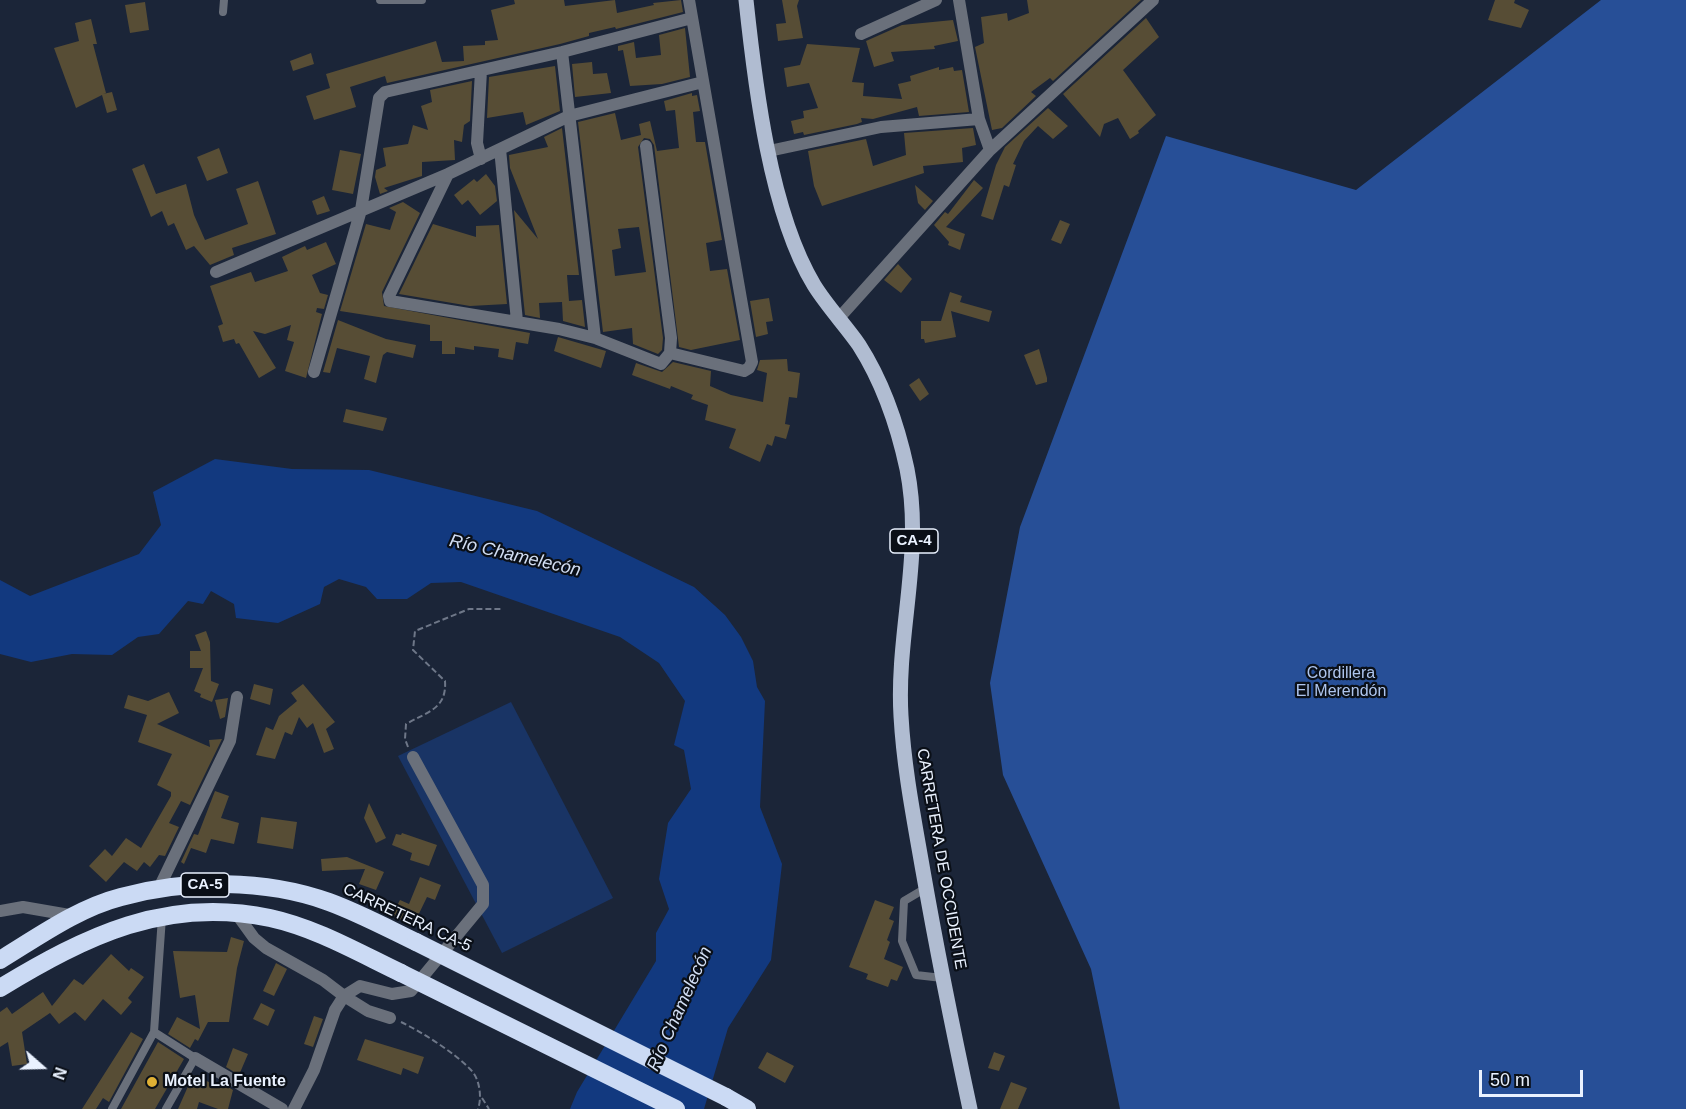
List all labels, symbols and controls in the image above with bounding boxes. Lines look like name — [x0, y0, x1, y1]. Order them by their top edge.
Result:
road number: CA-4 — [890, 529, 938, 553]
water label: Río Chamelecón — [447, 530, 583, 582]
park label: Cordillera El Merendón — [1296, 664, 1386, 702]
street label: CARRETERA DE OCCIDENTE — [912, 747, 970, 971]
road number: CA-5 — [181, 873, 229, 897]
street label: CARRETERA CA-5 — [340, 880, 474, 956]
water label: Río Chamelecón — [643, 943, 717, 1075]
north arrow — [12, 1037, 72, 1097]
scale bar — [1482, 1058, 1586, 1096]
text: N — [49, 1065, 69, 1082]
text: 50 m — [1490, 1070, 1530, 1090]
place label: Motel La Fuente — [164, 1072, 286, 1092]
marker: Motel La Fuente — [145, 1075, 159, 1089]

